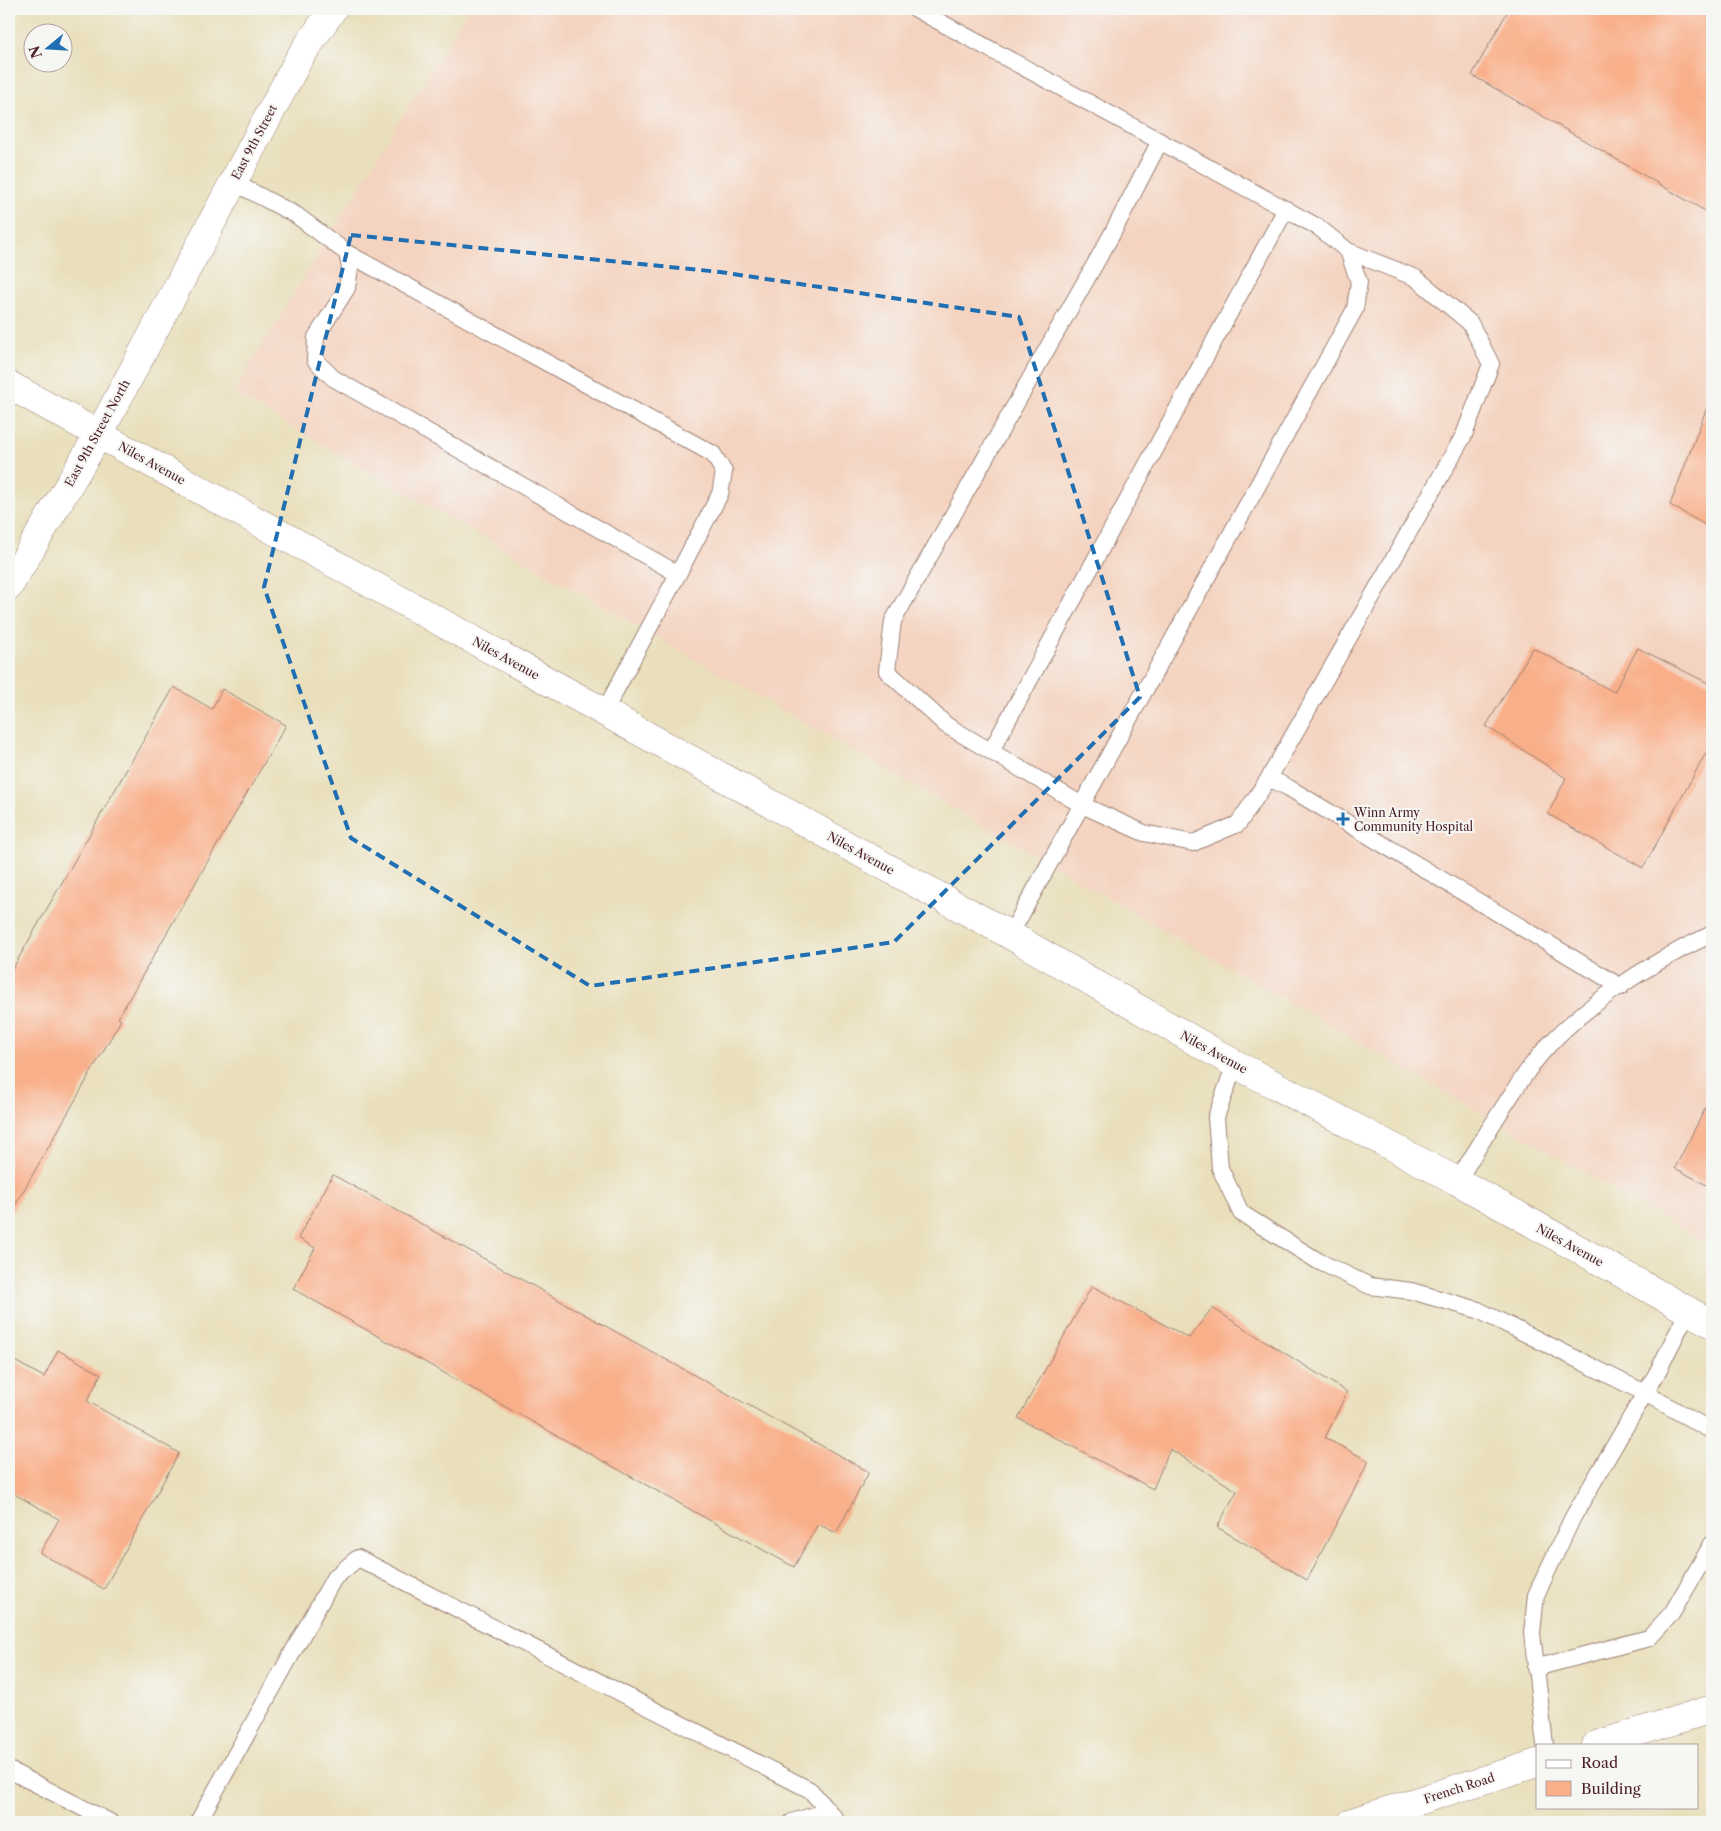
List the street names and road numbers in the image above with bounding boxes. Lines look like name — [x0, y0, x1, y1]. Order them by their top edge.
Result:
street label: East 9th Street — [228, 101, 281, 182]
street label: East 9th Street North — [61, 376, 133, 489]
street label: Niles Avenue — [116, 438, 188, 488]
street label: Niles Avenue — [470, 633, 542, 683]
street label: Niles Avenue — [825, 828, 897, 878]
street label: Niles Avenue — [1178, 1027, 1250, 1077]
street label: Niles Avenue — [1534, 1220, 1606, 1270]
street label: French Road — [1422, 1769, 1497, 1807]

